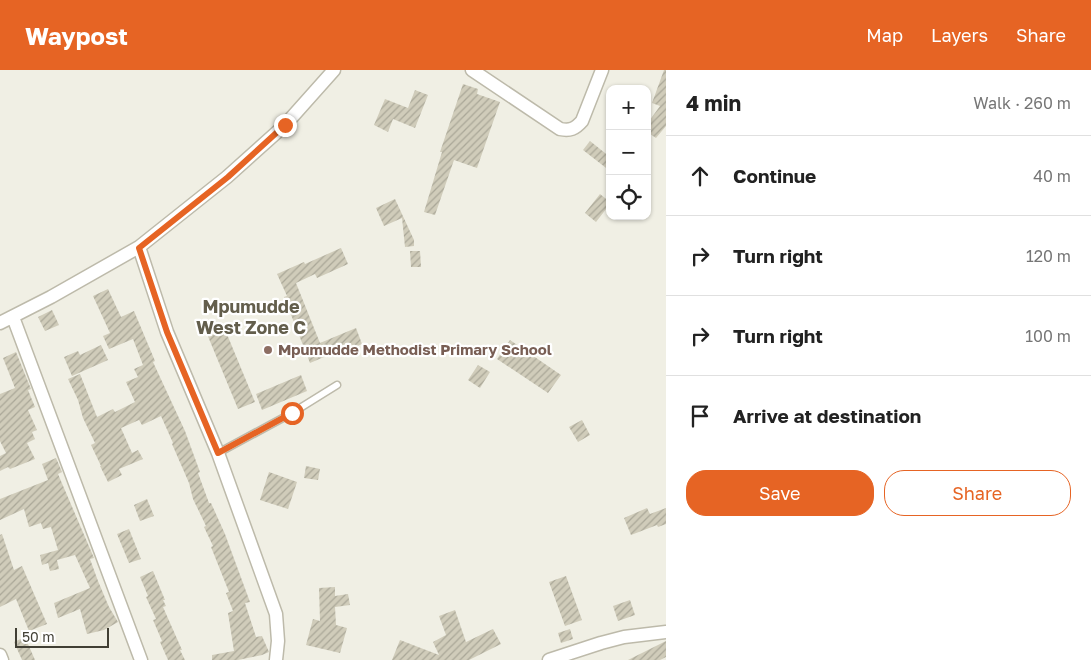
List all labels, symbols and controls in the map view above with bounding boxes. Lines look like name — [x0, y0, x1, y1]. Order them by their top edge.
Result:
text: Waypost — [25, 21, 128, 50]
text: Map — [866, 24, 903, 46]
text: Layers — [931, 24, 988, 46]
text: Share — [1016, 24, 1066, 46]
map controls — [606, 85, 651, 220]
button: + — [606, 85, 651, 130]
text: 4 min — [686, 90, 741, 116]
text: Walk · 260 m — [973, 93, 1071, 113]
route end — [274, 114, 297, 137]
button: − — [606, 130, 651, 175]
icon: ahead — [686, 162, 714, 190]
text: Continue — [733, 164, 816, 187]
text: 40 m — [1033, 166, 1071, 186]
button: locate — [606, 175, 651, 220]
icon: right — [686, 242, 714, 270]
text: Turn right — [733, 244, 823, 267]
text: 120 m — [1026, 246, 1071, 266]
district label: Mpumudde West Zone C — [196, 295, 306, 338]
icon: right — [686, 322, 714, 350]
text: Turn right — [733, 324, 823, 347]
text: 100 m — [1025, 326, 1071, 346]
place label: Mpumudde Methodist Primary School — [278, 340, 552, 358]
marker: Mpumudde Methodist Primary School — [262, 344, 274, 356]
route start — [281, 402, 304, 425]
icon: arrive — [686, 402, 714, 430]
text: Arrive at destination — [733, 404, 921, 427]
button: Save — [686, 470, 874, 516]
button: Share — [884, 470, 1071, 516]
scale bar — [15, 625, 109, 648]
text: 50 m — [22, 628, 55, 645]

